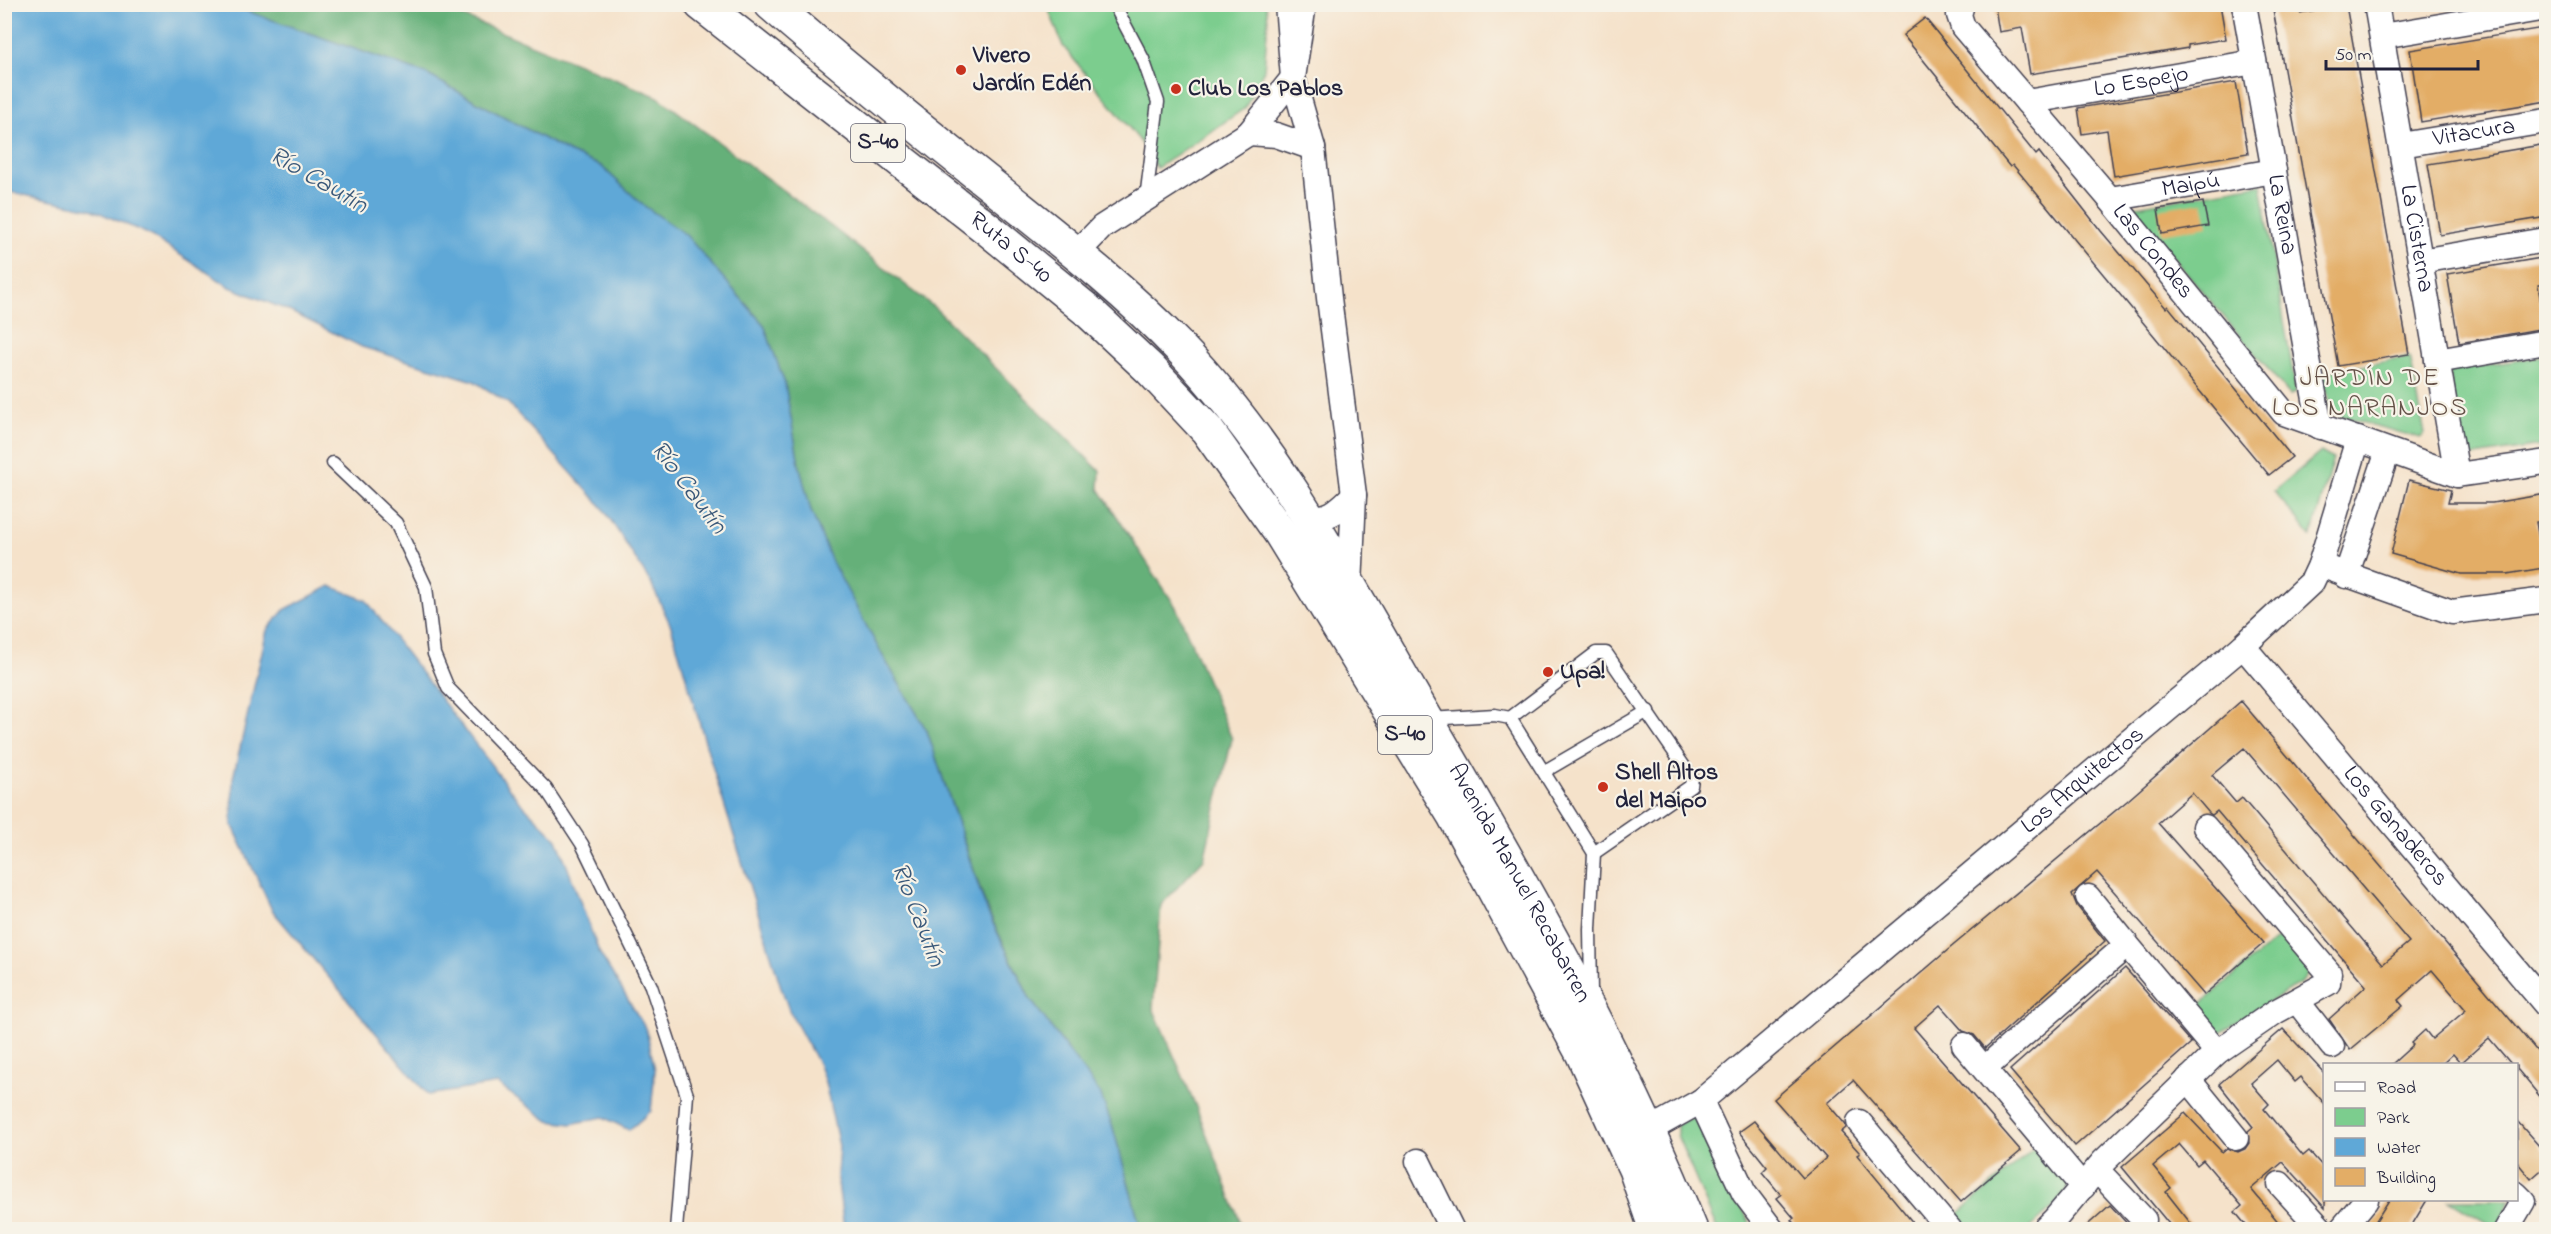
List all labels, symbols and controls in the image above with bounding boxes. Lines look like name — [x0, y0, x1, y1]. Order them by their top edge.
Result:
scale bar — [2326, 33, 2478, 71]
place label: Vivero Jardín Edén — [972, 39, 1092, 102]
text: 50 m — [2335, 43, 2372, 69]
street label: Lo Espejo — [2091, 56, 2191, 107]
marker: Vivero Jardín Edén — [954, 63, 968, 77]
place label: Club Los Pablos — [1188, 72, 1343, 107]
marker: Club Los Pablos — [1169, 82, 1183, 96]
street label: Vitacura — [2429, 109, 2518, 157]
road number: S-40 — [851, 124, 905, 162]
water label: Río Cautín — [262, 137, 375, 225]
street label: Maipú — [2159, 163, 2223, 207]
street label: La Reina — [2257, 172, 2306, 258]
street label: La Cisterna — [2390, 182, 2443, 295]
street label: Las Condes — [2103, 196, 2202, 307]
street label: Ruta S-40 — [961, 203, 1060, 292]
district label: JARDÍN DE LOS NARANJOS — [2272, 360, 2468, 428]
water label: Río Cautín — [640, 433, 737, 544]
place label: Upa! — [1560, 655, 1605, 690]
marker: Upa! — [1541, 665, 1555, 679]
road number: S-40 — [1378, 716, 1432, 754]
street label: Los Arquitectos — [2013, 718, 2152, 843]
place label: Shell Altos del Maipo — [1615, 756, 1718, 819]
street label: Avenida Manuel Recabarren — [1439, 757, 1600, 1009]
street label: Los Ganaderos — [2334, 758, 2457, 895]
marker: Shell Altos del Maipo — [1596, 780, 1610, 794]
water label: Río Cautín — [880, 858, 955, 974]
legend — [2323, 1063, 2518, 1201]
text: Road — [2377, 1076, 2416, 1102]
text: Park — [2377, 1106, 2410, 1132]
text: Water — [2377, 1136, 2421, 1162]
text: Building — [2376, 1166, 2436, 1193]

